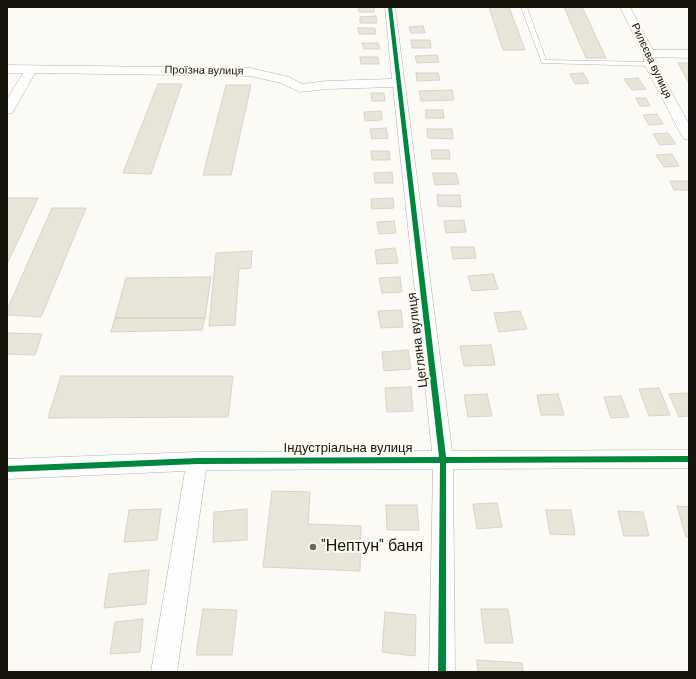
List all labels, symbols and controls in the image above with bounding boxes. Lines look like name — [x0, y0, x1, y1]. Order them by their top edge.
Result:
street label: Рилєєва вулиця — [628, 21, 674, 101]
street label: Проїзна вулиця — [164, 64, 244, 78]
street label: Цегляна вулиця — [404, 291, 432, 389]
street label: Індустріальна вулиця — [284, 441, 412, 457]
place label: "Нептун" баня — [321, 537, 423, 557]
marker: "Нептун" баня — [308, 542, 318, 552]

